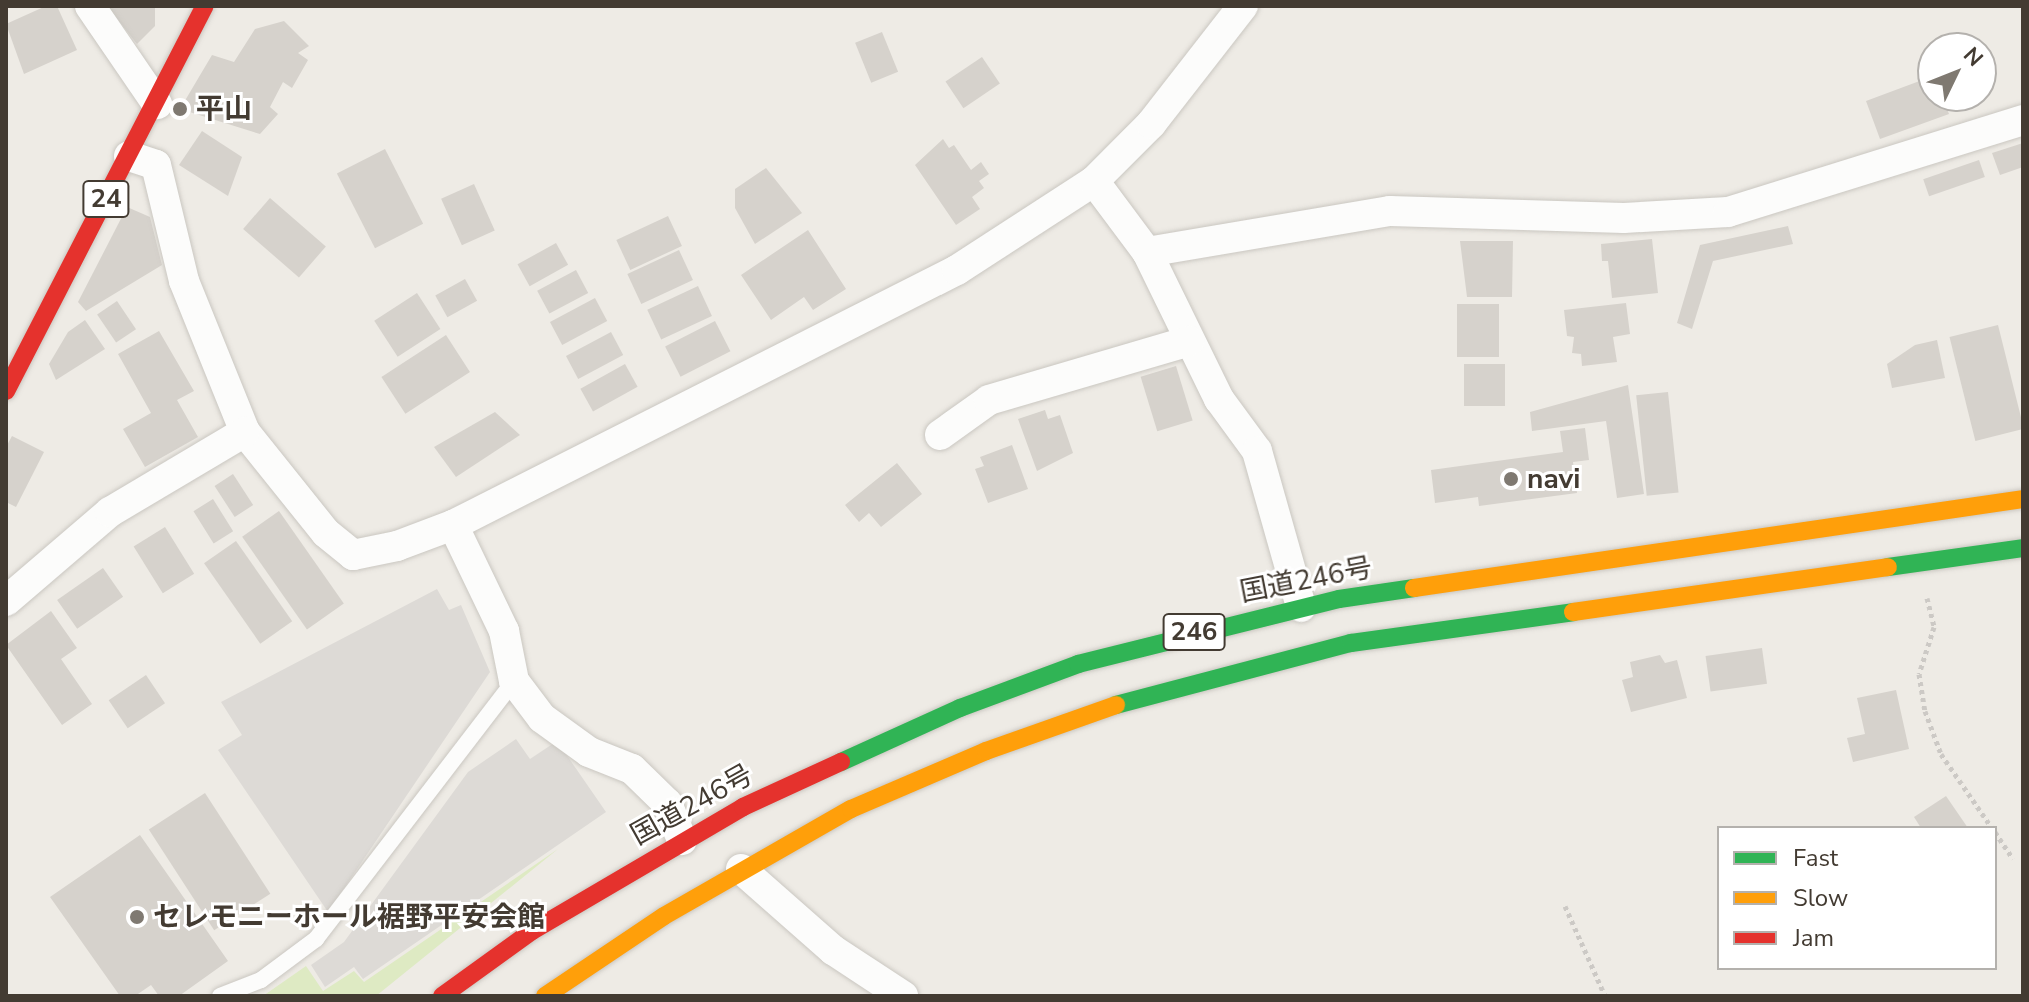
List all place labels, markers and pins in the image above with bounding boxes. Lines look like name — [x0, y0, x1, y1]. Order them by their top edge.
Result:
place label: 平山 — [196, 92, 252, 126]
marker: 平山 — [171, 100, 189, 118]
place label: navi — [1527, 462, 1580, 496]
marker: navi — [1502, 470, 1520, 488]
place label: セレモニーホール裾野平安会館 — [153, 900, 545, 934]
marker: セレモニーホール裾野平安会館 — [128, 908, 146, 926]

